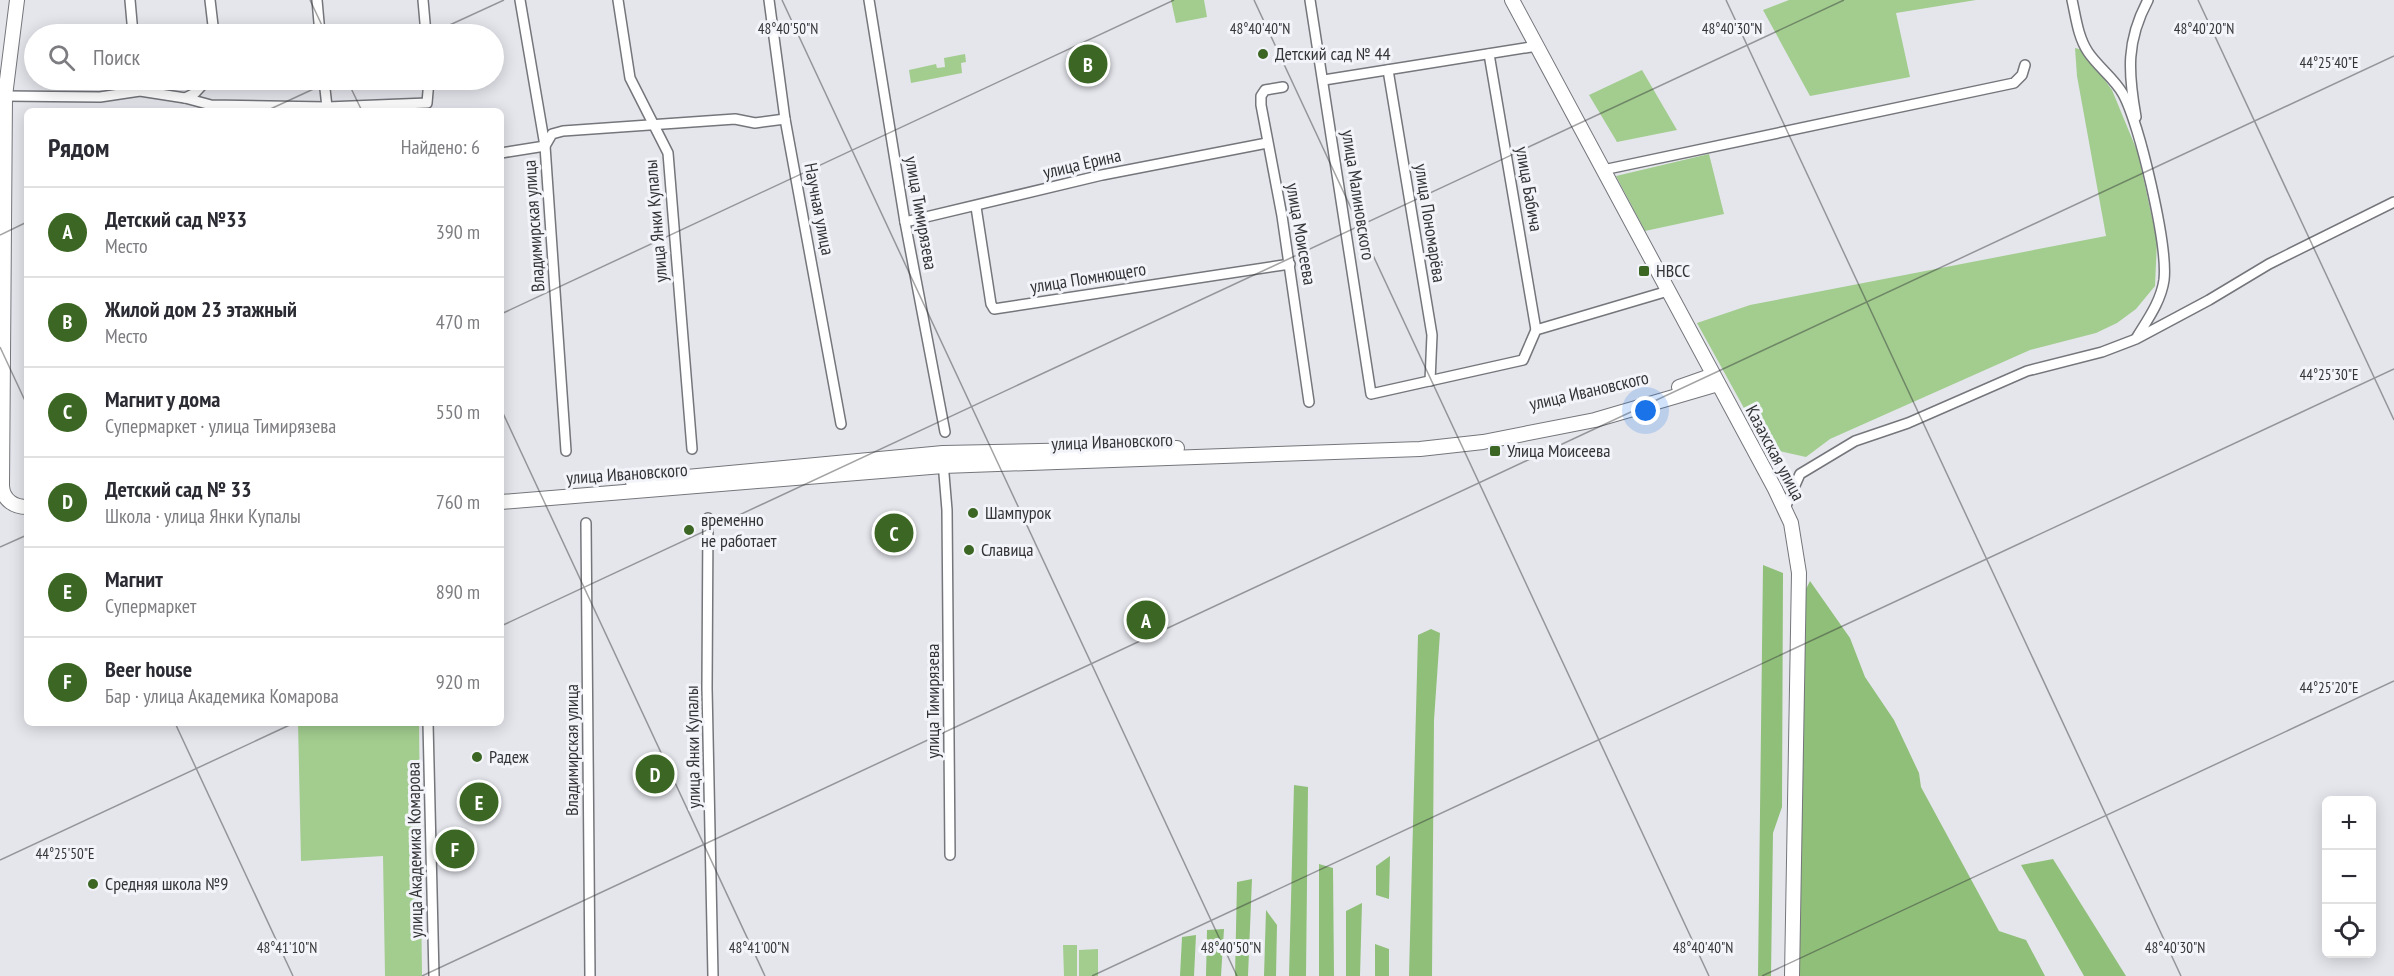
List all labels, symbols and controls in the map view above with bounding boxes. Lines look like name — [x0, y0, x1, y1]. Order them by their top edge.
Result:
text: 48°40'50"N — [758, 19, 818, 38]
text: 48°40'40"N — [1230, 19, 1290, 38]
text: 48°40'30"N — [1702, 19, 1762, 38]
text: 48°40'20"N — [2174, 19, 2234, 38]
search box — [24, 24, 504, 90]
icon: search — [45, 41, 78, 74]
pin: B — [1068, 42, 1108, 86]
place label: Детский сад № 44 — [1275, 42, 1391, 65]
text: Поиск — [93, 43, 140, 71]
marker: Детский сад № 44 — [1256, 47, 1270, 61]
text: 44°25'40"E — [2299, 53, 2359, 72]
street label: улица Малиновского — [1337, 128, 1380, 262]
text: Рядом — [48, 131, 109, 164]
text: Найдено: 6 — [401, 134, 480, 160]
street label: улица Ерина — [1041, 143, 1123, 184]
street label: улица Бабича — [1511, 145, 1548, 233]
street label: улица Тимирязева — [900, 154, 943, 271]
street label: Владимирская улица — [517, 159, 550, 293]
street label: улица Янки Купалы — [639, 159, 672, 283]
street label: Научная улица — [799, 161, 840, 257]
street label: улица Пономарёва — [1410, 162, 1451, 284]
street label: улица Моисеева — [1281, 181, 1322, 287]
text: Детский сад №33 — [105, 205, 247, 233]
text: A — [62, 219, 73, 245]
text: 390 m — [436, 219, 480, 245]
text: Место — [105, 233, 148, 259]
street label: улица Помнющего — [1028, 257, 1148, 298]
place label: НВСС — [1656, 259, 1690, 282]
marker: НВСС — [1637, 264, 1651, 278]
text: Жилой дом 23 этажный — [105, 295, 297, 323]
text: B — [63, 309, 72, 335]
text: 470 m — [436, 309, 480, 335]
text: Место — [105, 323, 148, 349]
text: 44°25'30"E — [2299, 365, 2359, 384]
street label: улица Ивановского — [1527, 366, 1651, 415]
text: Магнит у дома — [105, 385, 220, 413]
your location — [1631, 396, 1660, 425]
text: C — [63, 399, 72, 425]
text: 550 m — [436, 399, 480, 425]
street label: Казахская улица — [1741, 401, 1810, 504]
text: Супермаркет · улица Тимирязева — [105, 413, 336, 439]
street label: улица Ивановского — [1051, 428, 1173, 455]
place label: Улица Моисеева — [1507, 439, 1610, 462]
marker: Улица Моисеева — [1488, 444, 1502, 458]
street label: улица Ивановского — [565, 458, 689, 489]
text: Детский сад № 33 — [105, 475, 251, 503]
text: D — [62, 489, 73, 515]
text: 760 m — [436, 489, 480, 515]
place label: Шампурок — [985, 501, 1051, 524]
text: Школа · улица Янки Купалы — [105, 503, 301, 529]
marker: Шампурок — [966, 506, 980, 520]
place label: временно не работает — [701, 508, 777, 552]
pin: C — [874, 510, 914, 556]
marker: временно не работает — [682, 523, 696, 537]
place label: Славица — [981, 538, 1033, 561]
marker: Славица — [962, 543, 976, 557]
text: Магнит — [105, 565, 163, 593]
text: E — [63, 579, 72, 605]
text: 890 m — [436, 579, 480, 605]
text: Супермаркет — [105, 593, 196, 619]
pin: A — [1126, 598, 1166, 642]
street label: улица Тимирязева — [921, 644, 944, 758]
text: Beer house — [105, 655, 192, 683]
text: F — [63, 669, 72, 695]
text: 920 m — [436, 669, 480, 695]
text: 44°25'20"E — [2299, 678, 2359, 697]
text: Бар · улица Академика Комарова — [105, 683, 339, 709]
street label: Владимирская улица — [560, 684, 583, 816]
street label: улица Янки Купалы — [680, 685, 705, 809]
place label: Радеж — [489, 745, 529, 768]
marker: Радеж — [470, 750, 484, 764]
pin: D — [636, 752, 674, 796]
street label: улица Академика Комарова — [401, 762, 428, 938]
pin: E — [460, 780, 498, 824]
map controls — [2322, 796, 2376, 958]
button: + — [2322, 796, 2376, 850]
pin: F — [436, 826, 474, 872]
text: 44°25'50"E — [35, 844, 95, 863]
button: − — [2322, 850, 2376, 904]
place label: Средняя школа №9 — [105, 872, 228, 895]
marker: Средняя школа №9 — [86, 877, 100, 891]
button: locate — [2322, 904, 2376, 958]
text: 48°41'10"N — [257, 938, 317, 957]
text: 48°41'00"N — [729, 938, 789, 957]
text: 48°40'50"N — [1201, 938, 1261, 957]
text: 48°40'40"N — [1673, 938, 1733, 957]
text: 48°40'30"N — [2145, 938, 2205, 957]

